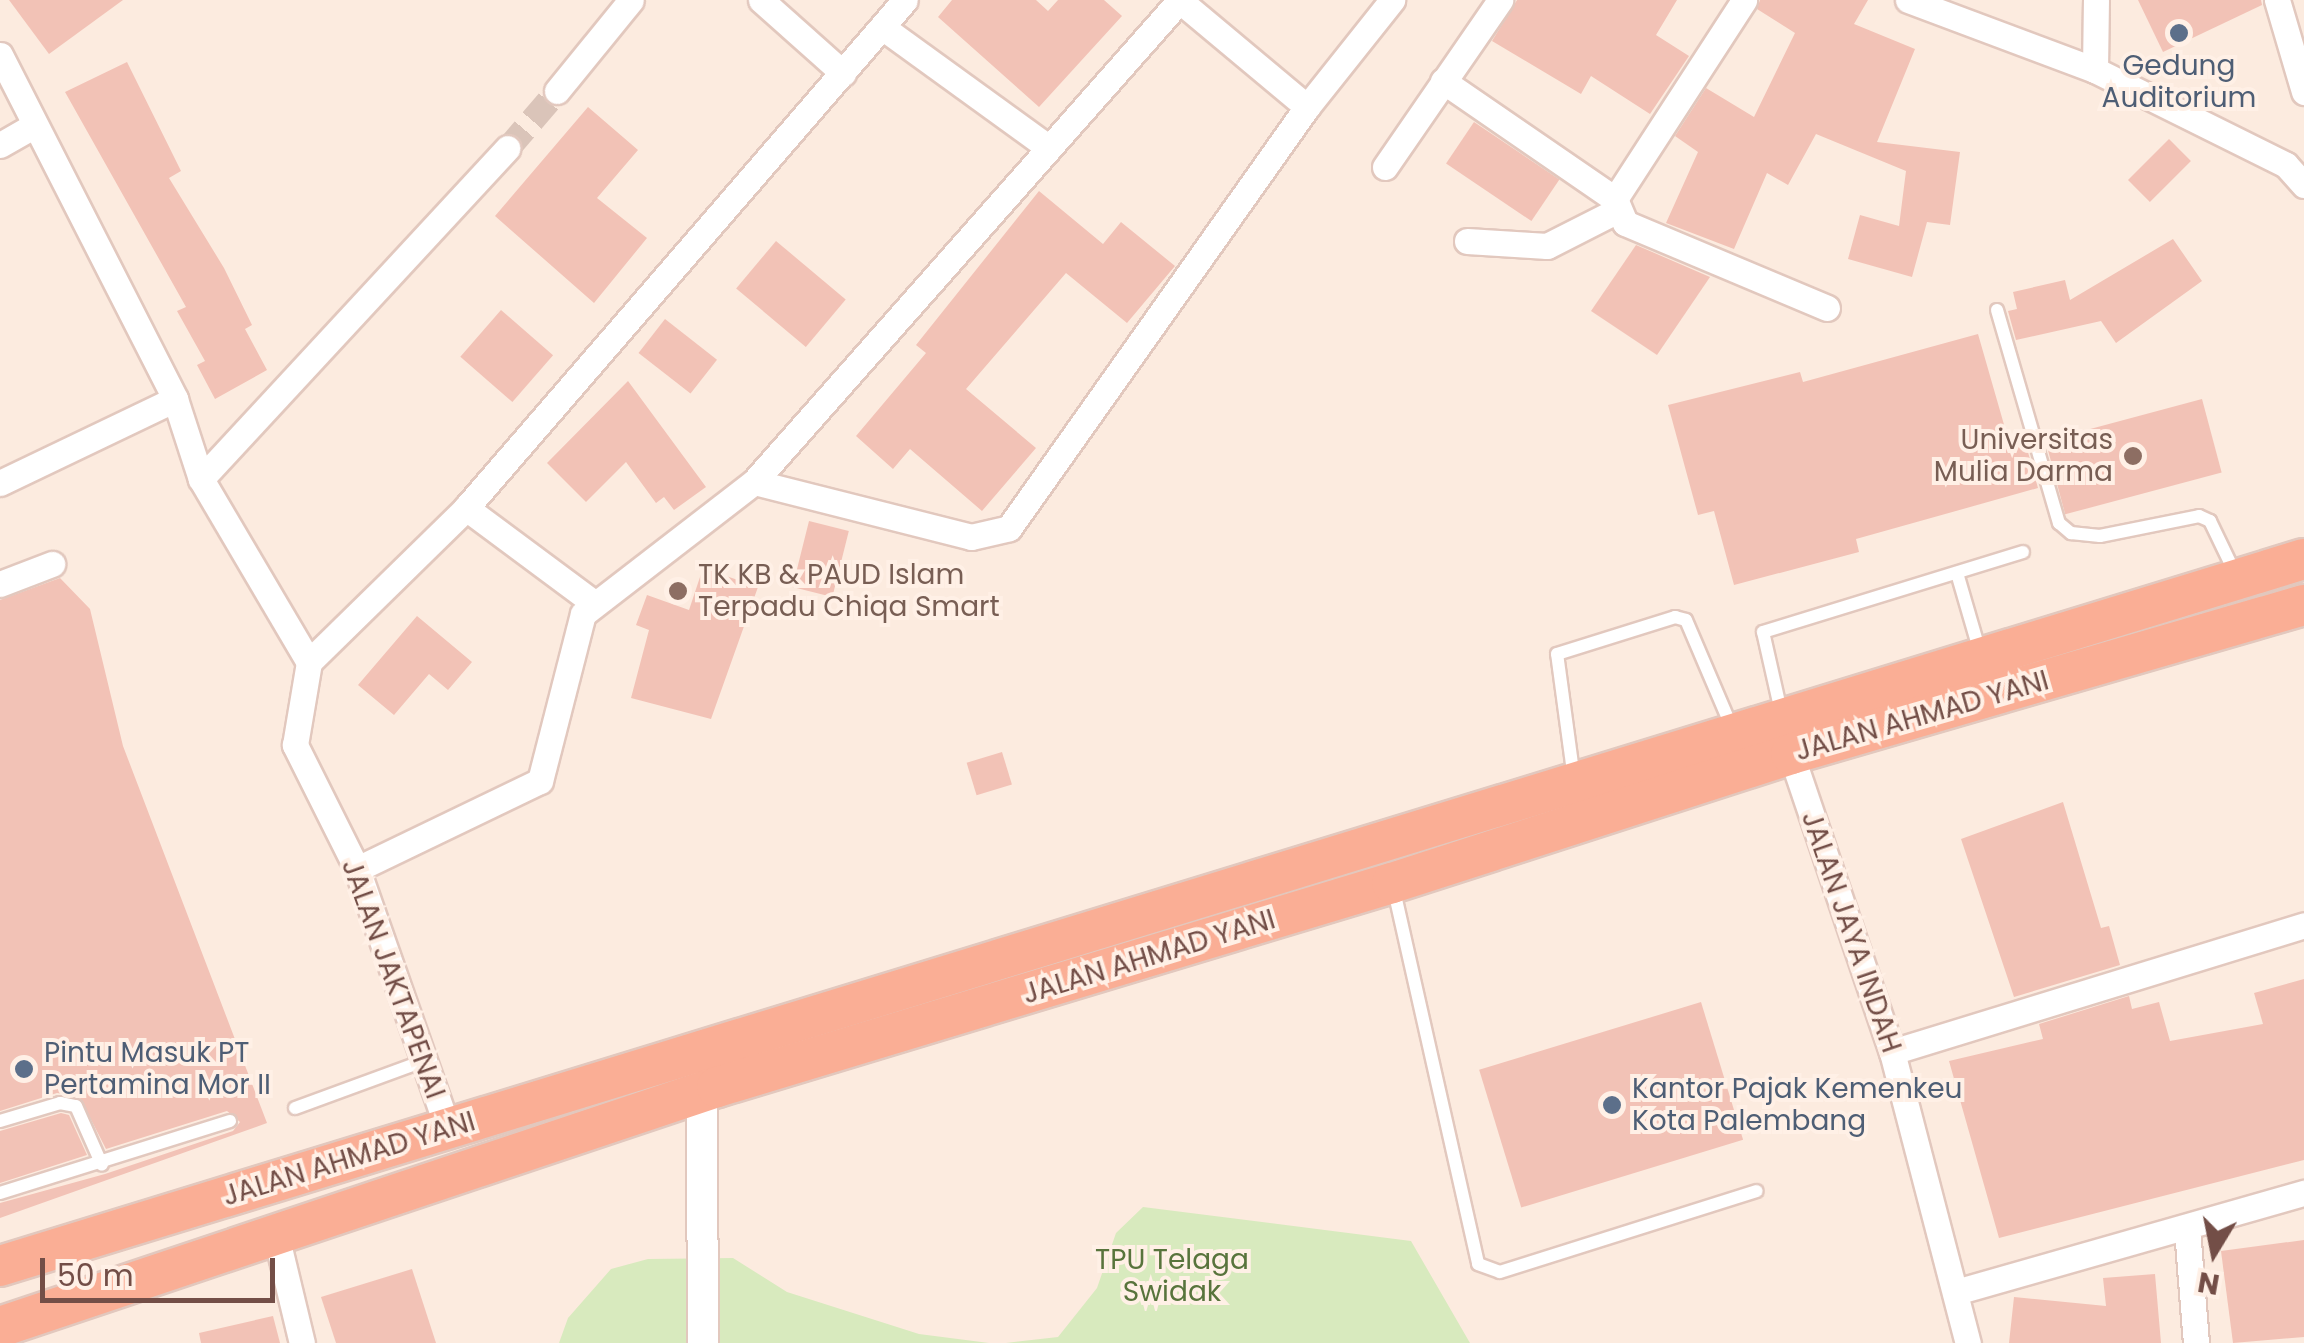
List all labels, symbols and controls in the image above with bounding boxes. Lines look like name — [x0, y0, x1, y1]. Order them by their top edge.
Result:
marker: Gedung Auditorium — [2168, 22, 2190, 44]
place label: Gedung Auditorium — [2102, 49, 2256, 115]
place label: Universitas Mulia Darma — [1934, 423, 2113, 489]
marker: Universitas Mulia Darma — [2122, 445, 2144, 467]
place label: TK KB & PAUD Islam Terpadu Chiqa Smart — [698, 558, 1000, 624]
marker: TK KB & PAUD Islam Terpadu Chiqa Smart — [667, 580, 689, 602]
street label: JALAN AHMAD YANI — [1791, 664, 2053, 768]
street label: JALAN JAYA INDAH — [1794, 807, 1908, 1057]
street label: JALAN JAKTAPENAI — [334, 855, 452, 1103]
street label: JALAN AHMAD YANI — [1019, 903, 1279, 1011]
place label: Pintu Masuk PT Pertamina Mor II — [44, 1036, 271, 1102]
marker: Pintu Masuk PT Pertamina Mor II — [13, 1058, 35, 1080]
place label: Kantor Pajak Kemenkeu Kota Palembang — [1632, 1072, 1963, 1138]
marker: Kantor Pajak Kemenkeu Kota Palembang — [1601, 1094, 1623, 1116]
street label: JALAN AHMAD YANI — [219, 1105, 479, 1213]
north arrow — [2164, 1203, 2264, 1303]
scale bar — [45, 1238, 280, 1300]
park label: TPU Telaga Swidak — [1095, 1243, 1249, 1309]
text: 50 m — [57, 1254, 134, 1297]
text: N — [2195, 1262, 2222, 1304]

